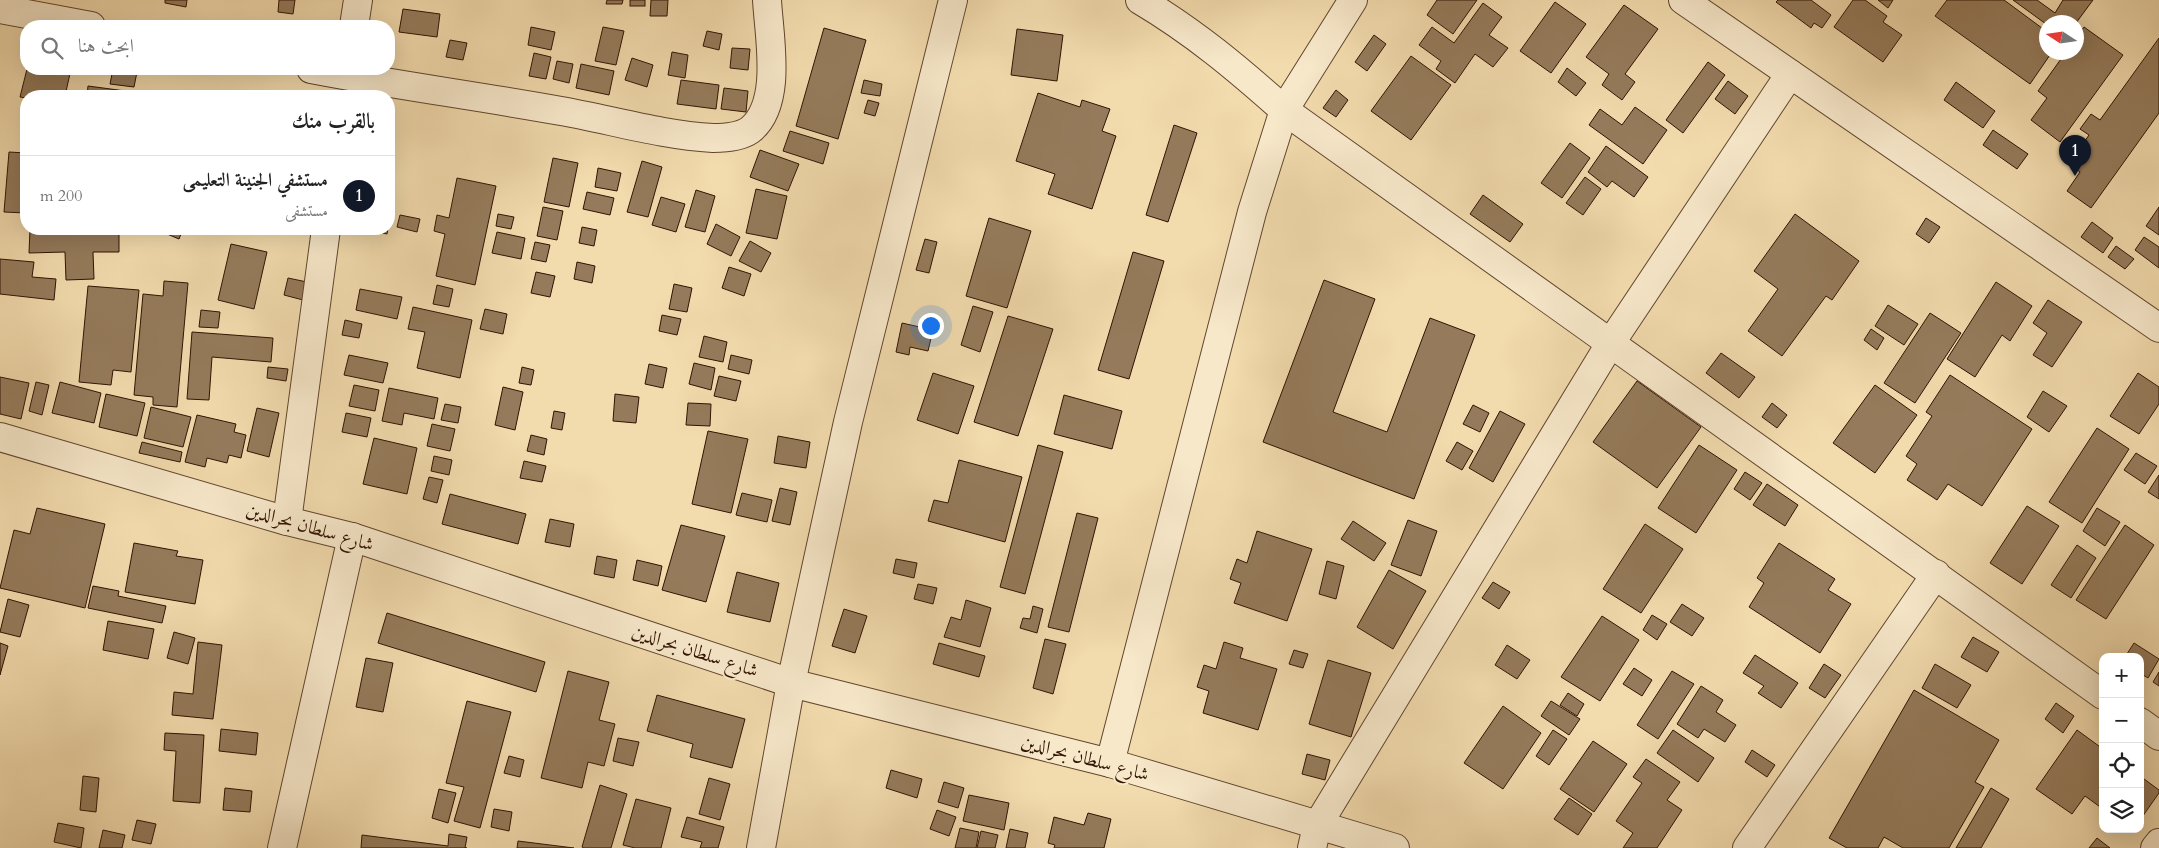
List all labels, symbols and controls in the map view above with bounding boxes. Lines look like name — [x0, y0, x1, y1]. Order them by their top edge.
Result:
north arrow — [2039, 15, 2084, 60]
search box — [20, 20, 395, 75]
text: ابحث هنا — [78, 33, 134, 59]
icon: search — [38, 34, 66, 62]
text: بالقرب منك — [292, 107, 375, 136]
pin: 1 — [2059, 135, 2091, 176]
text: مستشفي الجنينة التعليمى — [182, 167, 328, 193]
text: 200 m — [40, 185, 82, 207]
text: 1 — [355, 185, 363, 207]
text: مستشفى — [285, 200, 328, 222]
your location — [918, 313, 944, 339]
street label: شارع سلطان بحرالدين — [243, 496, 377, 560]
street label: شارع سلطان بحرالدين — [628, 618, 762, 686]
map controls — [2099, 653, 2144, 833]
button: + — [2099, 653, 2144, 698]
button: − — [2099, 698, 2144, 743]
street label: شارع سلطان بحرالدين — [1018, 728, 1152, 790]
button: locate — [2099, 743, 2144, 788]
button: layers — [2099, 788, 2144, 833]

